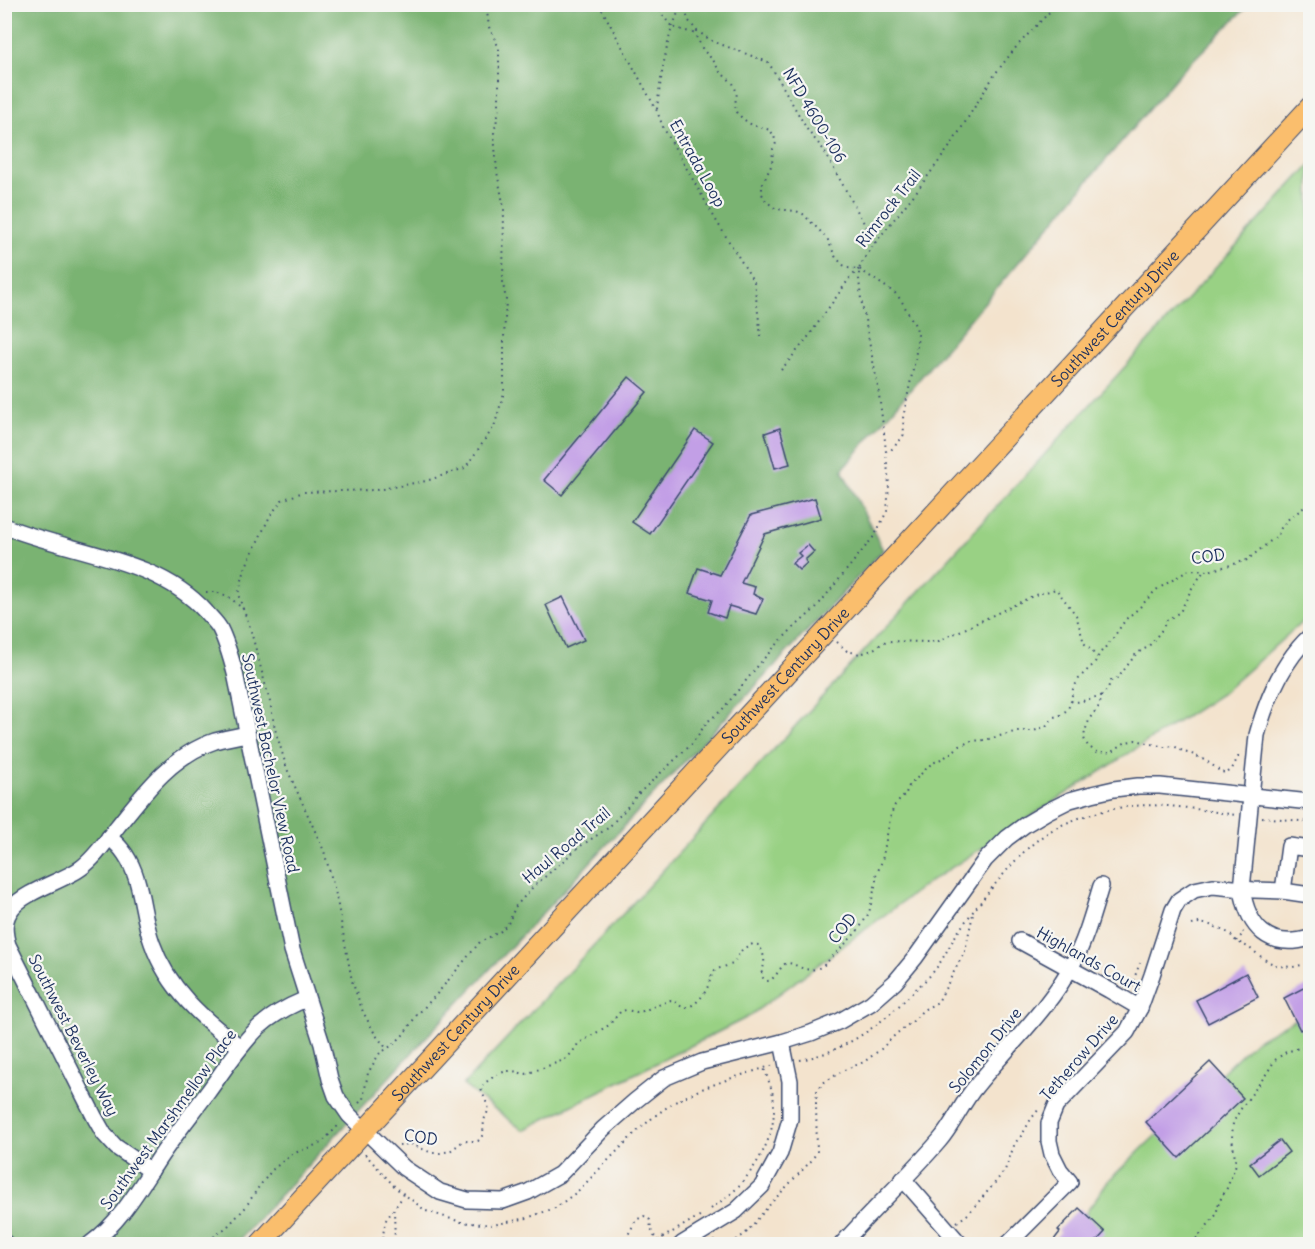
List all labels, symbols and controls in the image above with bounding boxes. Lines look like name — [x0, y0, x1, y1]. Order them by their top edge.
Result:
street label: NFD 4600-106 — [779, 64, 851, 166]
street label: Entrada Loop — [666, 116, 730, 210]
street label: Rimrock Trail — [851, 165, 925, 251]
street label: Southwest Century Drive — [1047, 246, 1183, 391]
street label: COD — [1190, 544, 1226, 568]
street label: Southwest Century Drive — [717, 603, 853, 748]
street label: Southwest Bachelor View Road — [238, 651, 304, 875]
street label: Haul Road Trail — [518, 802, 614, 888]
street label: COD — [824, 909, 860, 947]
street label: Highlands Court — [1033, 922, 1145, 996]
street label: Southwest Beverley Way — [25, 951, 123, 1119]
street label: Southwest Century Drive — [387, 960, 524, 1105]
street label: Solomon Drive — [944, 1003, 1026, 1097]
street label: Tetherow Drive — [1036, 1009, 1122, 1105]
street label: Southwest Marshmellow Place — [96, 1025, 240, 1213]
street label: COD — [403, 1125, 439, 1149]

